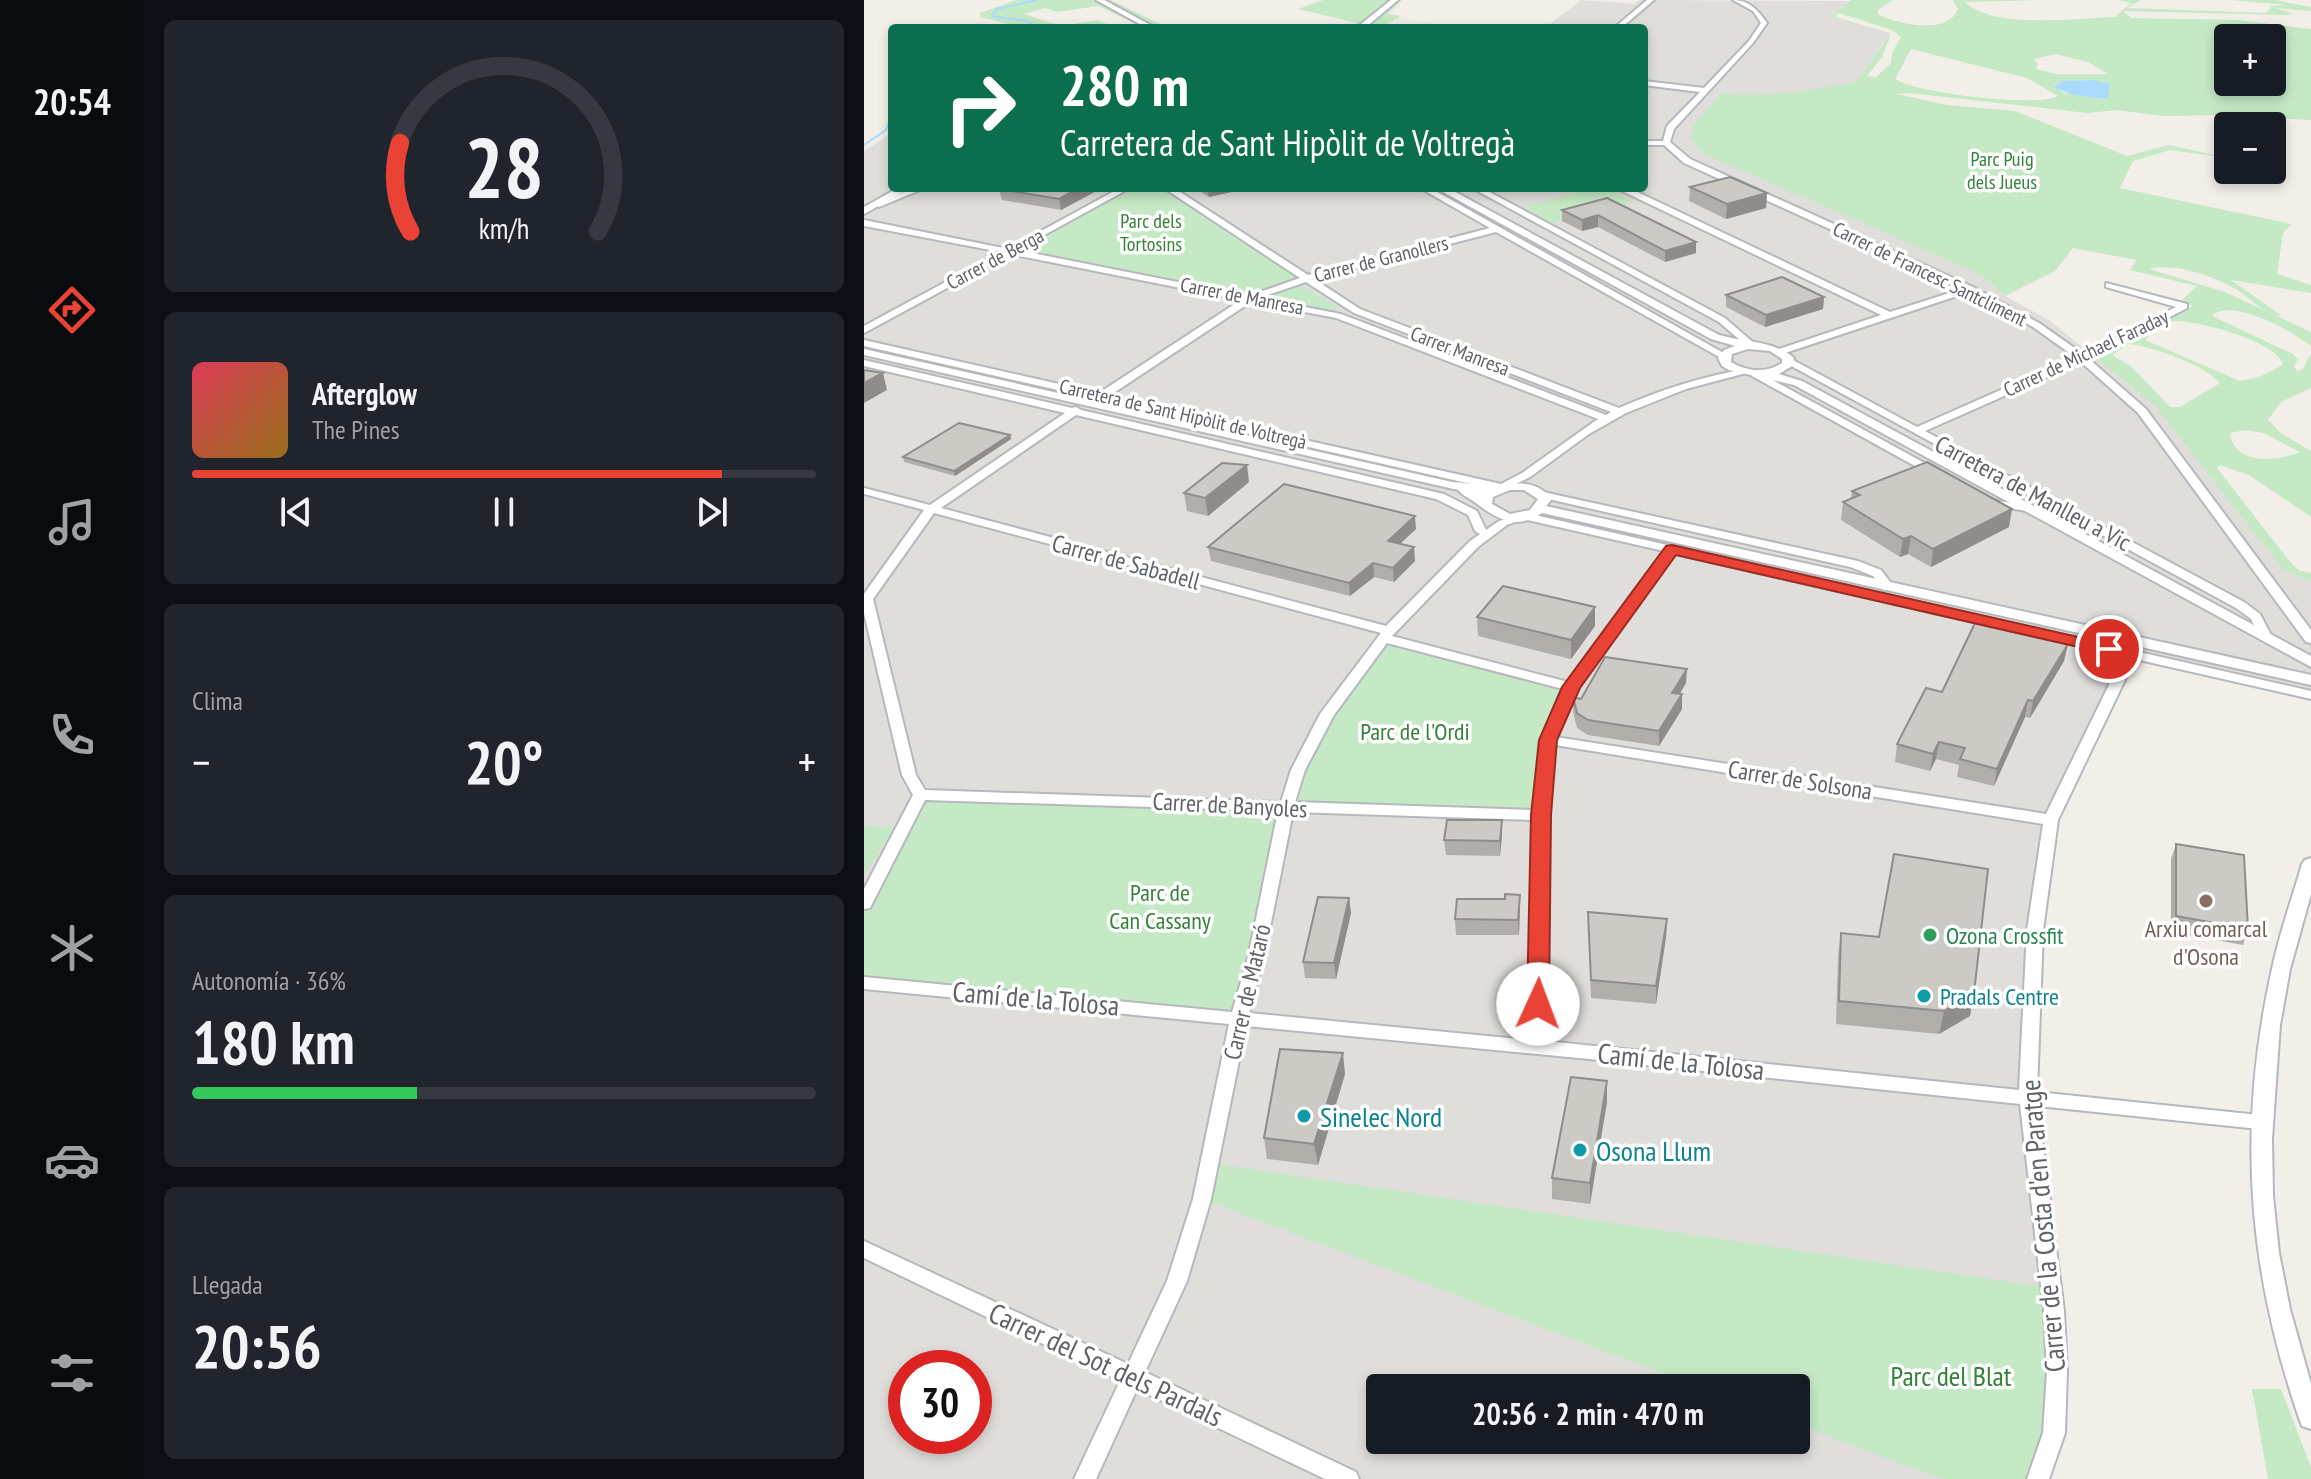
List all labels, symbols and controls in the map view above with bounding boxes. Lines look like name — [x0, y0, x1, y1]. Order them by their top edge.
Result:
map controls — [2214, 24, 2286, 184]
button: + — [2214, 24, 2286, 96]
text: 280 m — [1060, 49, 1189, 121]
icon: right — [928, 56, 1032, 160]
text: 20:54 — [33, 78, 111, 125]
text: 28 — [464, 112, 544, 220]
button: − — [2214, 112, 2286, 184]
text: Carretera de Sant Hipòlit de Voltregà — [1060, 119, 1515, 166]
park label: Parc Puig dels Jueus — [1967, 146, 2037, 195]
park label: Parc dels Tortosins — [1120, 208, 1182, 257]
text: km/h — [479, 210, 529, 247]
street label: Carrer de Francesc Santcliment — [1829, 216, 2032, 333]
street label: Carrer de Berga — [942, 222, 1048, 296]
street label: Carrer de Granollers — [1311, 230, 1451, 288]
street label: Carrer de Manresa — [1178, 271, 1306, 321]
icon: directions — [44, 282, 100, 338]
street label: Carrer de Michael Faraday — [1999, 303, 2173, 403]
street label: Carrer Manresa — [1407, 320, 1513, 382]
street label: Carretera de Sant Hipòlit de Voltregà — [1057, 373, 1309, 455]
text: Afterglow — [312, 374, 417, 413]
text: The Pines — [312, 413, 400, 446]
street label: Carretera de Manlleu a Vic — [1930, 428, 2137, 558]
icon: previous — [274, 490, 318, 534]
icon: pause — [482, 490, 526, 534]
icon: next — [690, 490, 734, 534]
icon: music — [44, 494, 100, 550]
street label: Carrer de Sabadell — [1049, 527, 1204, 597]
pin — [2075, 615, 2143, 683]
icon: arrive — [2087, 627, 2131, 671]
text: Clima — [192, 684, 243, 717]
icon: phone — [44, 707, 100, 763]
park label: Parc de l'Ordi — [1360, 716, 1470, 747]
text: 20° — [464, 723, 544, 801]
text: − — [192, 733, 210, 790]
text: + — [798, 733, 816, 790]
street label: Carrer de Solsona — [1726, 753, 1874, 807]
street label: Carrer de Banyoles — [1152, 785, 1308, 825]
park label: Parc de Can Cassany — [1109, 877, 1211, 936]
marker: Arxiu comarcal d'Osona — [2197, 892, 2215, 910]
place label: Arxiu comarcal d'Osona — [2145, 913, 2268, 972]
icon: climate — [44, 920, 100, 976]
place label: Ozona Crossfit — [1946, 920, 2064, 951]
street label: Carrer de Mataró — [1216, 921, 1278, 1063]
marker: Ozona Crossfit — [1921, 926, 1939, 944]
position arrow — [1496, 962, 1580, 1046]
text: Autonomía · 36% — [192, 964, 346, 997]
street label: Camí de la Tolosa — [951, 972, 1121, 1024]
place label: Pradals Centre — [1940, 981, 2059, 1012]
marker: Pradals Centre — [1915, 987, 1933, 1005]
text: 180 km — [192, 1003, 355, 1081]
street label: Camí de la Tolosa — [1596, 1034, 1766, 1088]
street label: Carrer de la Costa d'en Paratge — [2011, 1078, 2073, 1374]
place label: Sinelec Nord — [1320, 1098, 1442, 1135]
marker: Sinelec Nord — [1295, 1107, 1313, 1125]
icon: car — [44, 1132, 100, 1188]
place label: Osona Llum — [1596, 1132, 1711, 1169]
marker: Osona Llum — [1571, 1141, 1589, 1159]
text: Llegada — [192, 1268, 263, 1301]
street label: Carrer del Sot dels Pardals — [983, 1294, 1229, 1434]
text: 20:56 — [192, 1307, 322, 1385]
icon: filters — [44, 1345, 100, 1401]
speed limit sign: 30 — [888, 1350, 992, 1454]
park label: Parc del Blat — [1891, 1357, 2012, 1394]
text: 20:56 · 2 min · 470 m — [1472, 1394, 1704, 1433]

